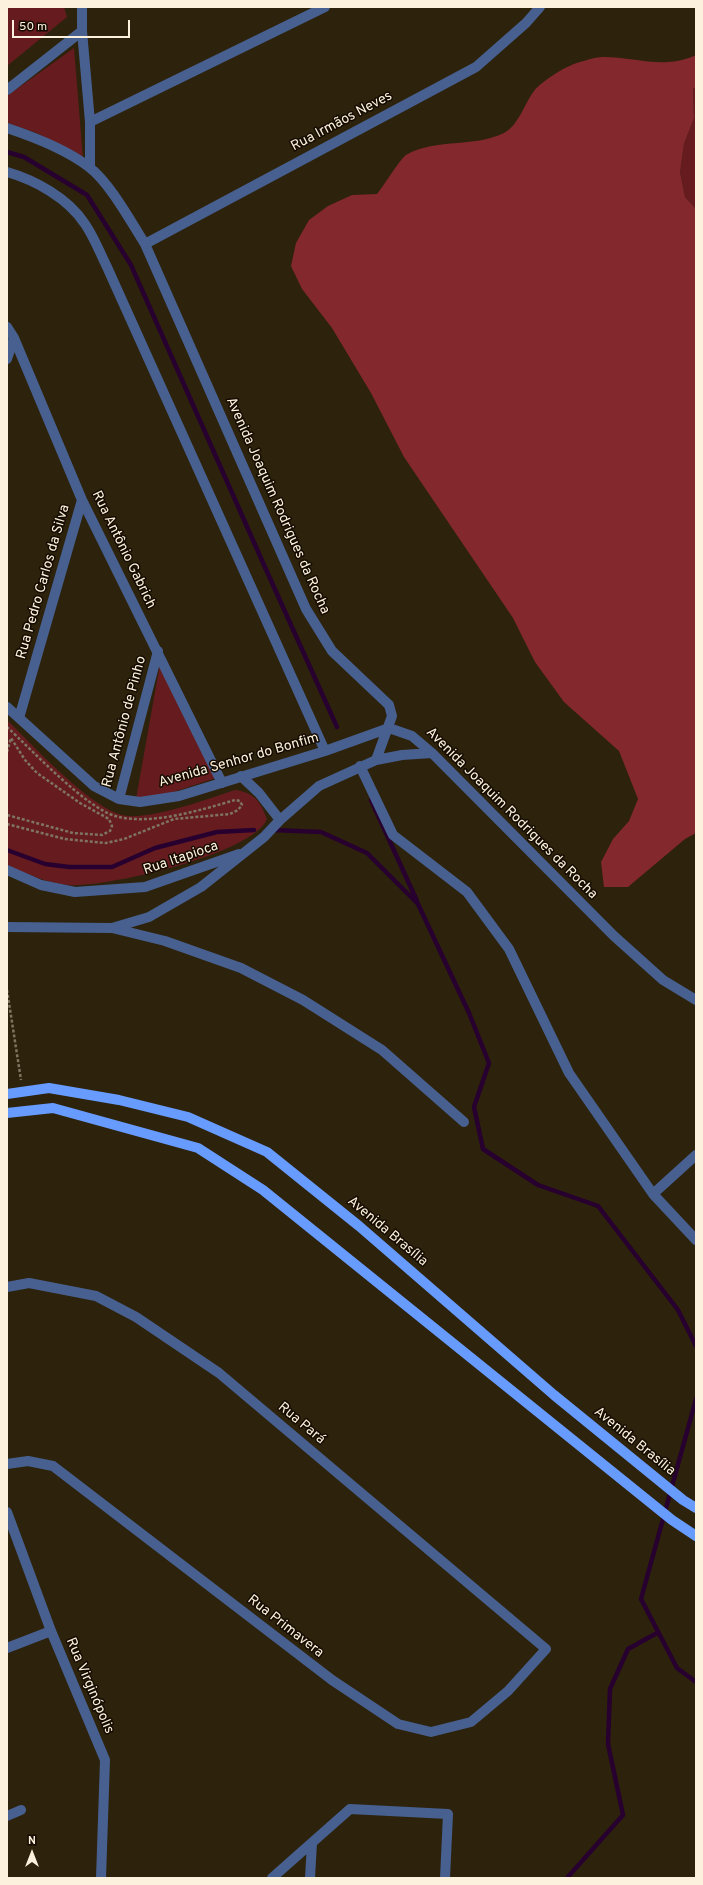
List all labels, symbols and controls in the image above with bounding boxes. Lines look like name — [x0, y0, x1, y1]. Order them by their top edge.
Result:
scale bar — [14, 12, 132, 38]
text: 50 m — [19, 19, 47, 35]
street label: Rua Irmãos Neves — [289, 88, 395, 156]
street label: Avenida Joaquim Rodrigues da Rocha — [221, 395, 333, 617]
street label: Rua Antônio Gabrich — [87, 488, 159, 612]
street label: Rua Pedro Carlos da Silva — [14, 503, 74, 661]
street label: Rua Antônio de Pinho — [99, 654, 151, 790]
street label: Avenida Joaquim Rodrigues da Rocha — [422, 725, 600, 903]
street label: Avenida Senhor do Bonfim — [157, 730, 321, 792]
street label: Rua Itapioca — [141, 838, 221, 880]
street label: Avenida Brasília — [343, 1193, 431, 1271]
street label: Rua Pará — [274, 1399, 328, 1449]
street label: Avenida Brasília — [590, 1404, 678, 1480]
street label: Rua Primavera — [244, 1592, 326, 1662]
street label: Rua Virginópolis — [61, 1635, 117, 1737]
north arrow — [12, 1833, 52, 1873]
text: N — [28, 1834, 36, 1848]

